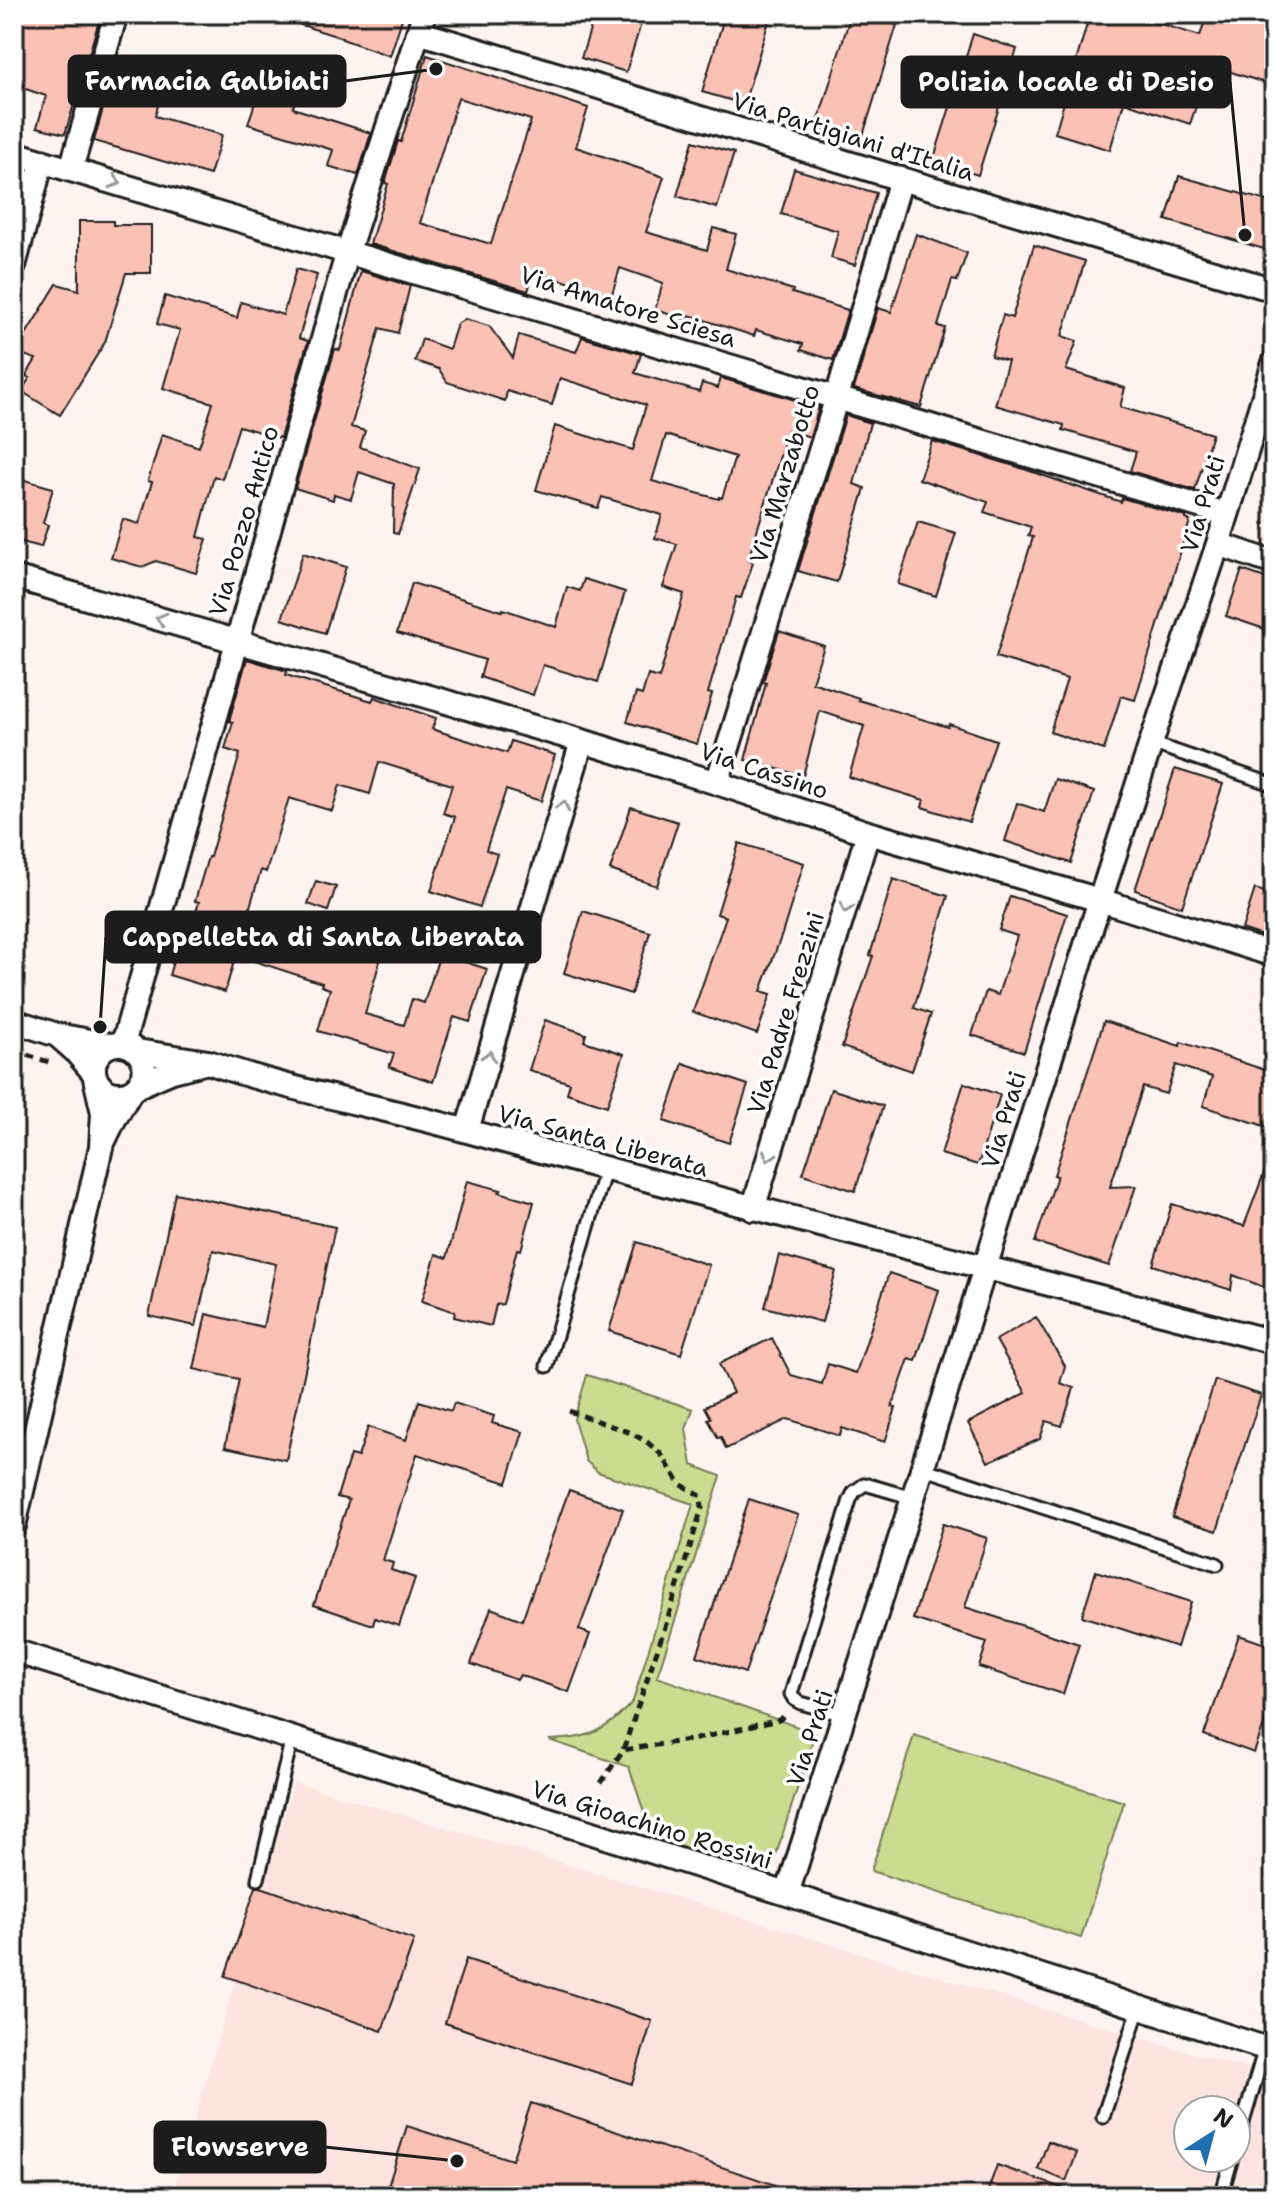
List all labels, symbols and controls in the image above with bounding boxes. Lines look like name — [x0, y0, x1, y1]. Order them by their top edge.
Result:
callout: Farmacia Galbiati — [69, 56, 345, 106]
callout: Polizia locale di Desio — [902, 57, 1230, 107]
text: Farmacia Galbiati — [85, 63, 329, 98]
text: Polizia locale di Desio — [918, 64, 1214, 99]
street label: Via Partigiani d'Italia — [728, 85, 978, 189]
one-way arrow — [108, 173, 122, 189]
street label: Via Amatore Sciesa — [516, 259, 740, 355]
street label: Via Marzabotto — [743, 381, 827, 567]
street label: Via Pozzo Antico — [201, 422, 287, 620]
street label: Via Prati — [1173, 451, 1233, 557]
one-way arrow — [155, 612, 169, 628]
street label: Via Cassino — [696, 735, 832, 807]
one-way arrow — [554, 800, 570, 814]
one-way arrow — [839, 900, 855, 914]
street label: Via Padre Frezzini — [740, 908, 832, 1118]
callout: Cappelletta di Santa Liberata — [106, 912, 540, 962]
text: Cappelletta di Santa Liberata — [122, 919, 524, 954]
one-way arrow — [480, 1049, 496, 1063]
street label: Via Prati — [974, 1067, 1034, 1173]
street label: Via Santa Liberata — [494, 1098, 712, 1185]
one-way arrow — [762, 1149, 778, 1163]
street label: Via Prati — [779, 1685, 841, 1791]
street label: Via Gioachino Rossini — [528, 1773, 776, 1877]
north arrow — [1172, 2094, 1252, 2174]
text: N — [1208, 2101, 1239, 2135]
callout: Flowserve — [155, 2122, 325, 2172]
text: Flowserve — [171, 2129, 309, 2164]

